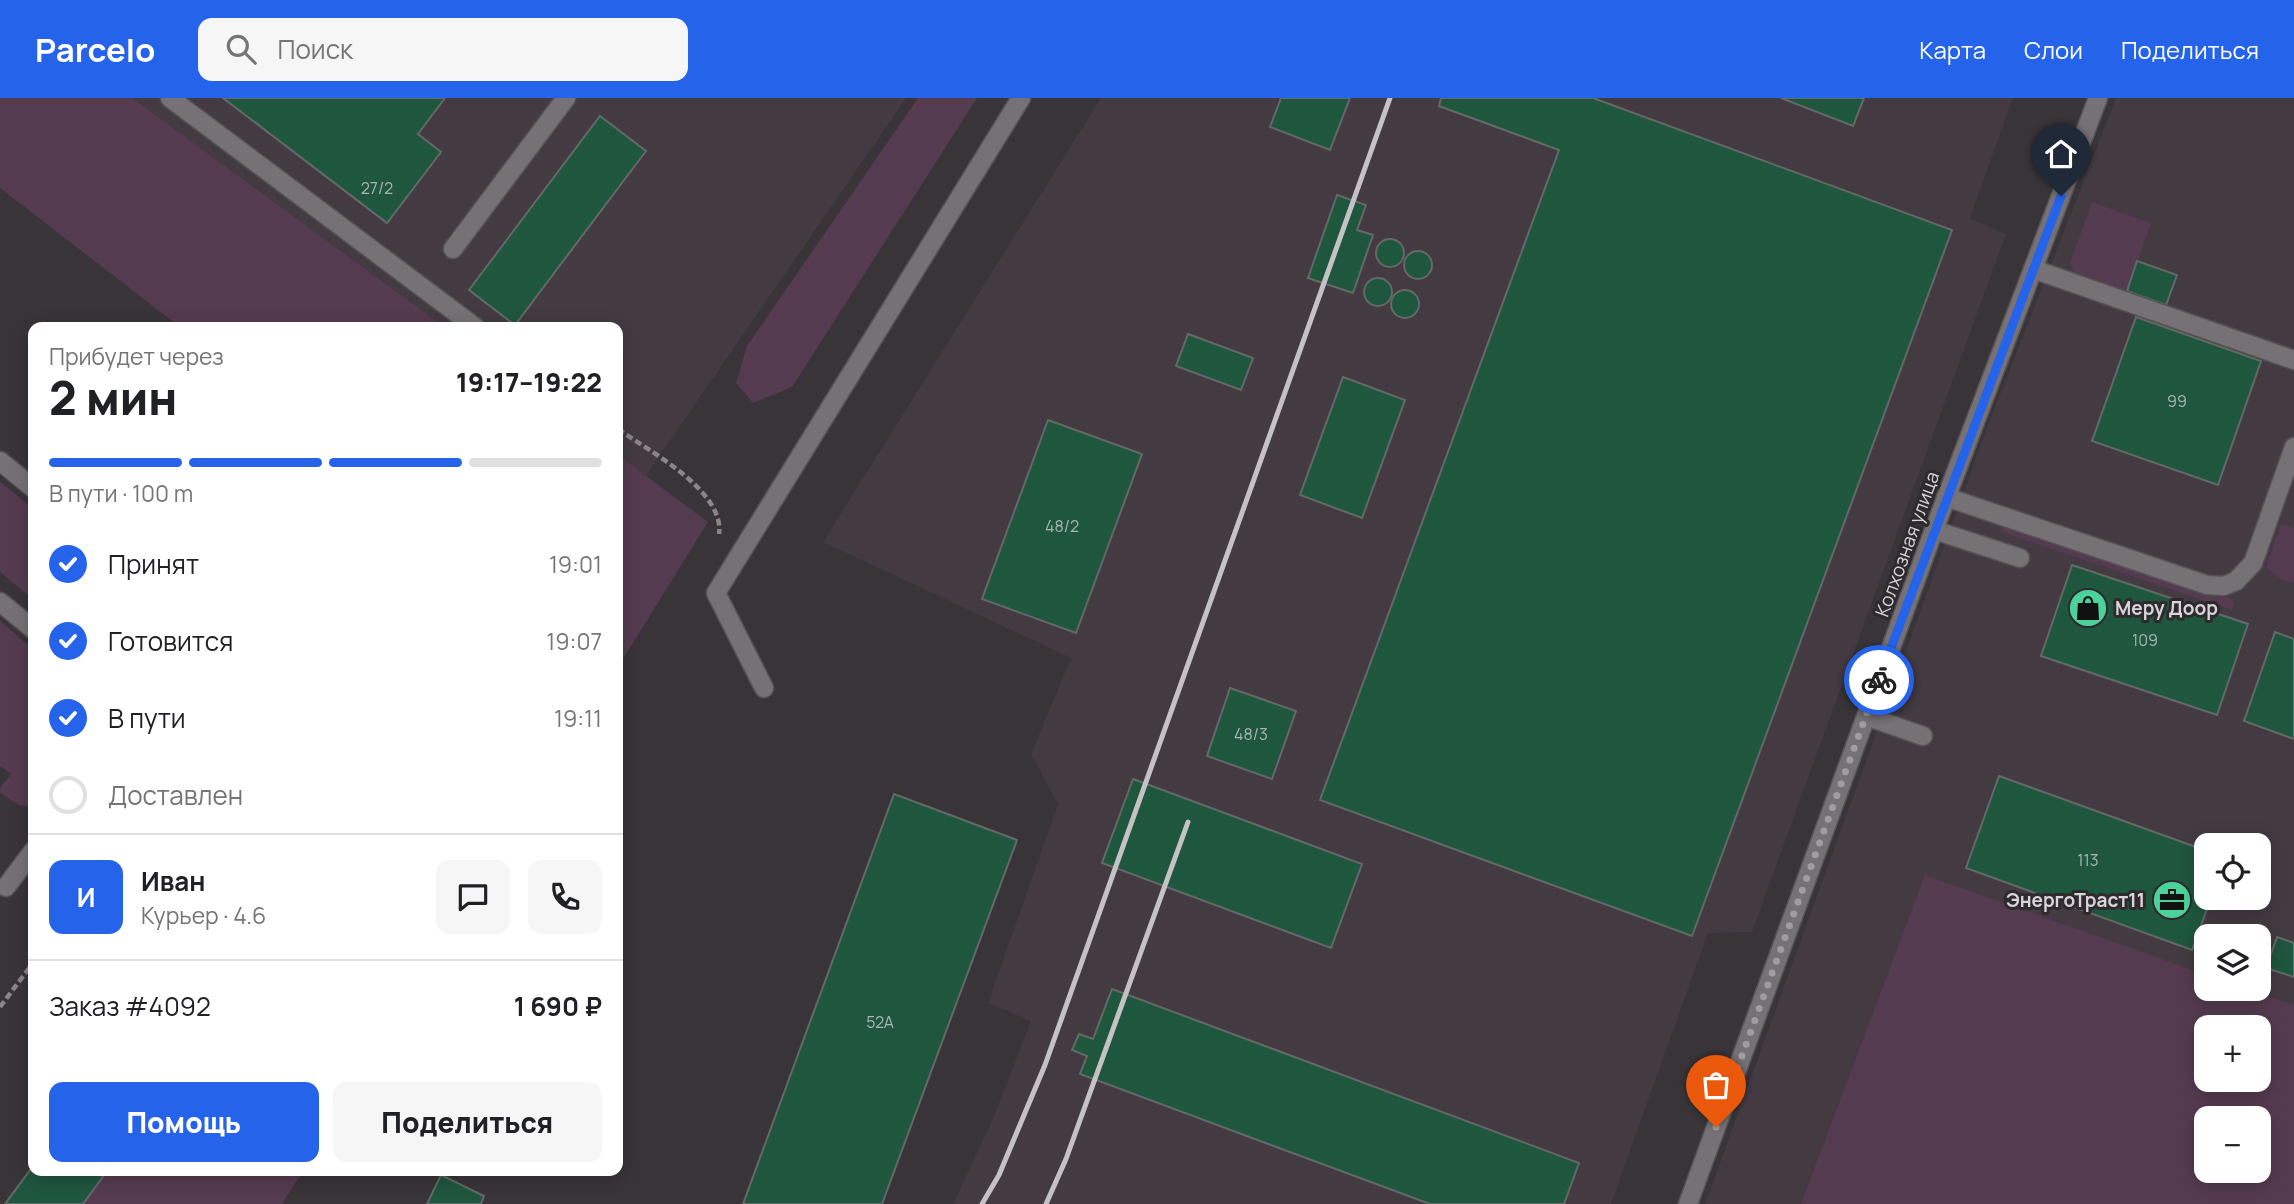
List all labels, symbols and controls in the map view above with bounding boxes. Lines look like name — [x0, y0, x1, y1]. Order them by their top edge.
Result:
search box — [198, 18, 688, 81]
text: Parcelo — [35, 27, 156, 72]
icon: search — [222, 30, 260, 68]
text: Поиск — [278, 31, 353, 67]
text: Карта — [1919, 33, 1986, 66]
text: Слои — [2024, 33, 2083, 66]
text: Поделиться — [2121, 33, 2259, 66]
pin — [2031, 124, 2091, 196]
icon: home — [2042, 135, 2080, 173]
house number: 27/2 — [361, 177, 393, 199]
text: Прибудет через — [49, 340, 224, 372]
text: 19:17–19:22 — [456, 364, 602, 400]
text: 2 мин — [49, 366, 177, 429]
house number: 99 — [2167, 390, 2187, 412]
street label: Колхозная улица — [1869, 468, 1945, 620]
text: В пути · 100 m — [49, 477, 193, 509]
house number: 48/2 — [1045, 515, 1079, 537]
icon: check — [49, 545, 87, 583]
text: Принят — [108, 546, 199, 582]
text: 19:01 — [549, 548, 602, 580]
shop icon: Меру Доор — [2067, 587, 2109, 629]
place label: Меру Доор — [2115, 595, 2218, 621]
icon: check — [49, 622, 87, 660]
text: Готовится — [108, 623, 233, 659]
text: 19:07 — [546, 625, 602, 657]
house number: 109 — [2132, 629, 2158, 651]
courier — [1844, 645, 1914, 715]
icon: bike — [1860, 661, 1898, 699]
icon: check — [49, 699, 87, 737]
text: В пути — [108, 700, 186, 736]
text: 19:11 — [554, 702, 602, 734]
house number: 48/3 — [1234, 723, 1268, 745]
text: Доставлен — [108, 777, 243, 813]
map controls — [2194, 833, 2271, 1183]
button: locate — [2194, 833, 2271, 910]
house number: 113 — [2077, 849, 2099, 871]
button: chat — [436, 860, 510, 934]
button: phone — [528, 860, 602, 934]
text: Иван — [141, 863, 205, 899]
text: И — [77, 879, 95, 915]
office icon: ЭнергоТраст11 — [2151, 879, 2193, 921]
place label: ЭнергоТраст11 — [2006, 887, 2145, 913]
text: Курьер · 4.6 — [141, 899, 266, 931]
button: layers — [2194, 924, 2271, 1001]
text: Заказ #4092 — [49, 988, 211, 1024]
text: 1 690 ₽ — [514, 988, 602, 1024]
house number: 52А — [866, 1011, 894, 1033]
button: + — [2194, 1015, 2271, 1092]
pin — [1686, 1055, 1746, 1127]
icon: bag — [1697, 1066, 1735, 1104]
button: Помощь — [49, 1082, 319, 1162]
button: Поделиться — [333, 1082, 602, 1162]
button: − — [2194, 1106, 2271, 1183]

